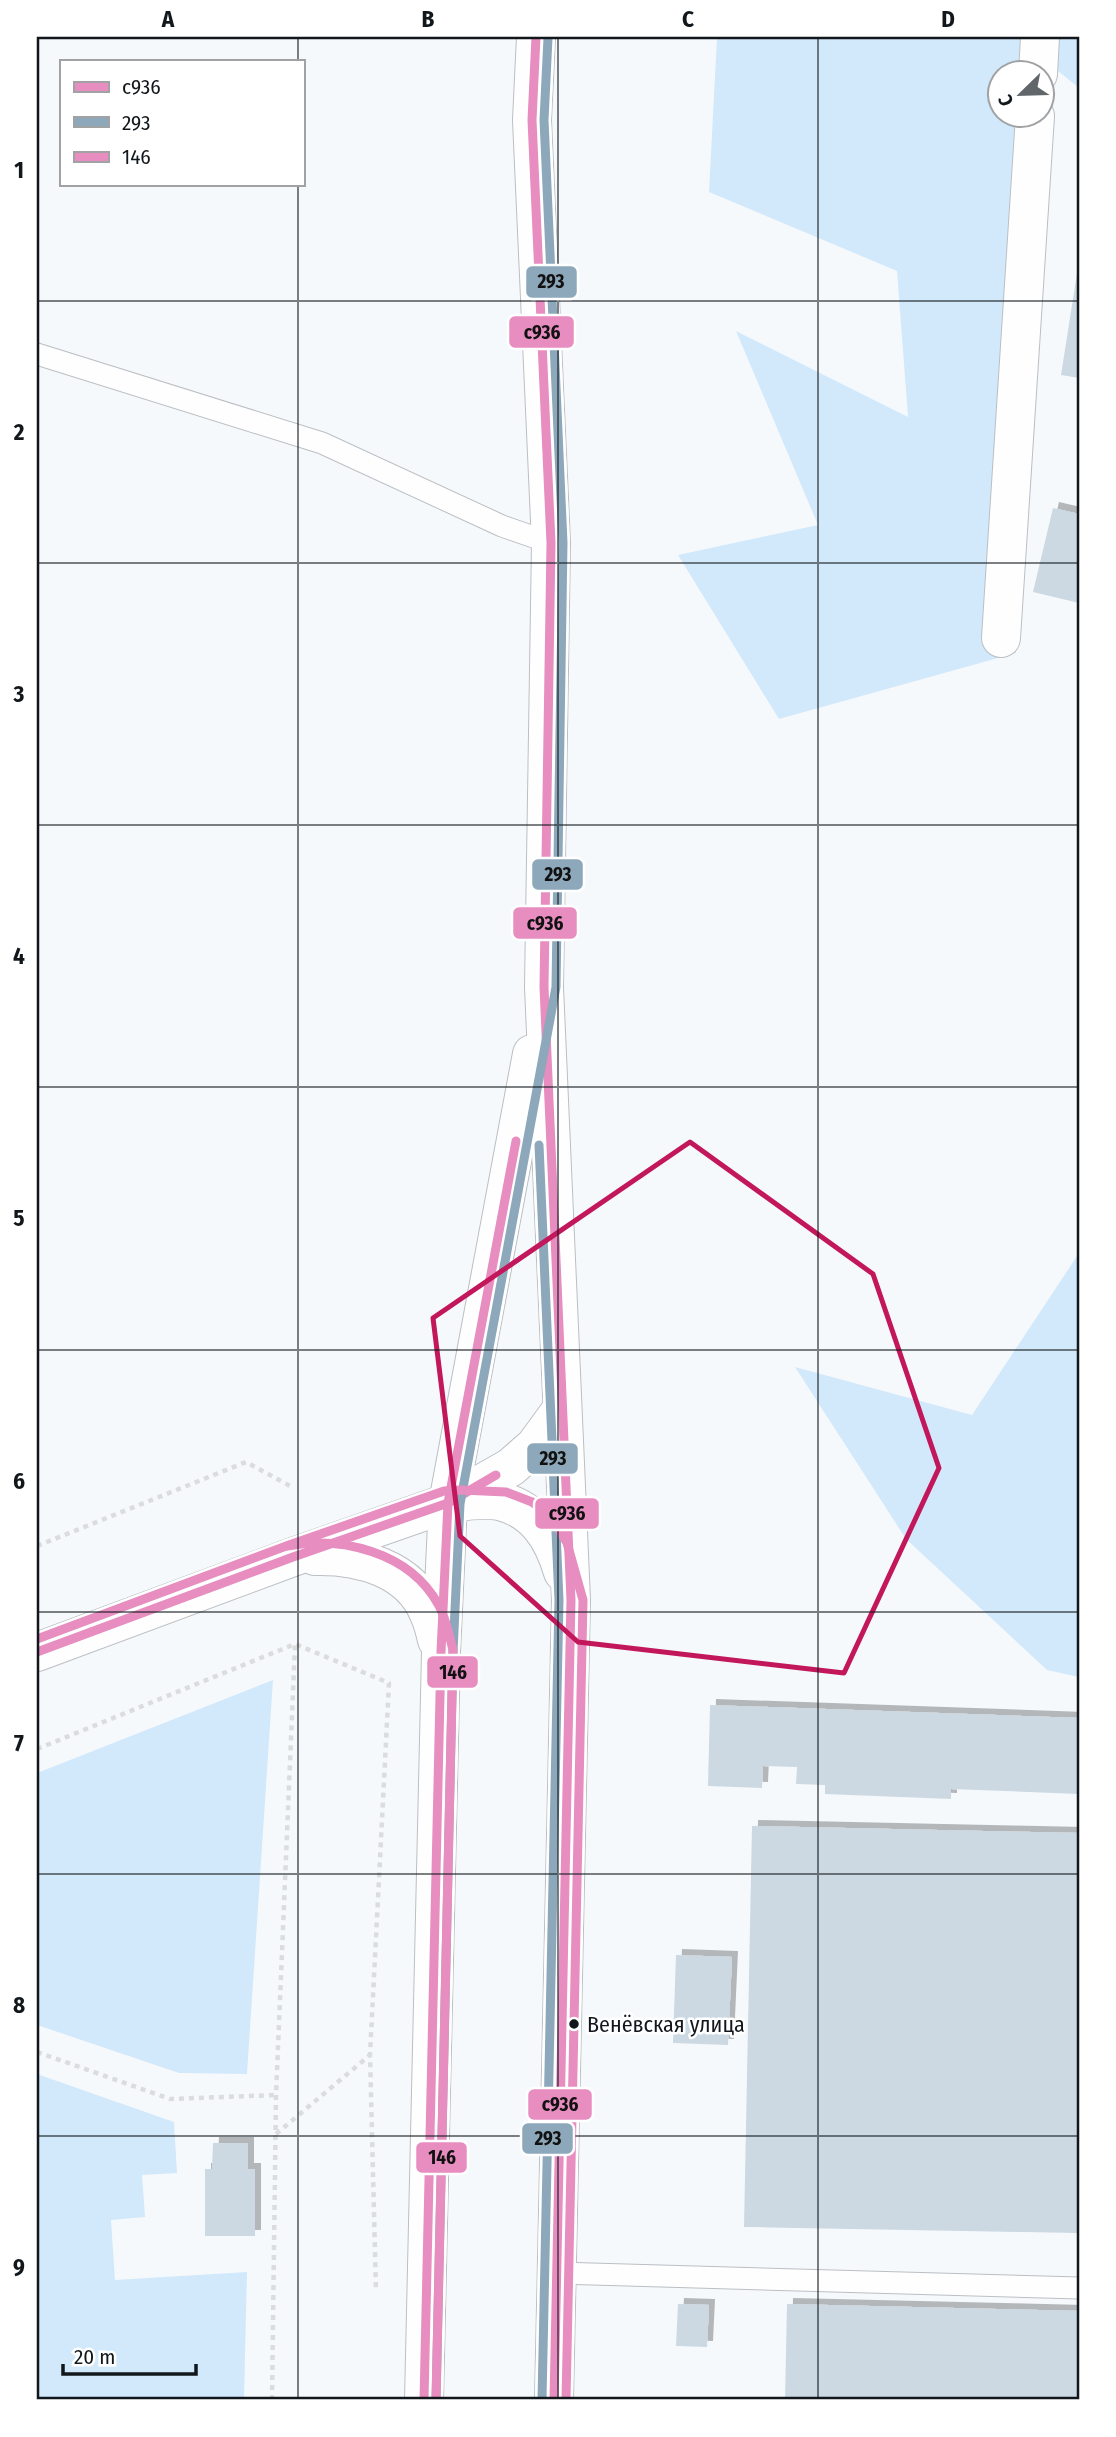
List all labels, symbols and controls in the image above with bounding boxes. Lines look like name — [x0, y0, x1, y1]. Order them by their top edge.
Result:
text: A — [161, 5, 175, 33]
text: B — [422, 5, 435, 33]
text: C — [682, 5, 694, 33]
text: D — [941, 5, 955, 33]
legend — [60, 60, 304, 186]
north arrow — [986, 60, 1056, 130]
text: с936 — [122, 74, 161, 100]
text: С — [993, 91, 1018, 110]
text: 293 — [122, 110, 150, 136]
text: 146 — [122, 144, 151, 170]
text: 1 — [14, 156, 24, 184]
line badge: 293 — [525, 265, 578, 299]
text: 293 — [536, 270, 565, 293]
line badge: с936 — [508, 315, 575, 349]
text: с936 — [524, 321, 560, 344]
text: 2 — [13, 418, 25, 446]
text: 3 — [13, 680, 25, 708]
line badge: 293 — [531, 858, 584, 891]
text: 293 — [543, 863, 572, 886]
line badge: с936 — [512, 906, 578, 940]
text: с936 — [527, 912, 563, 935]
text: 4 — [13, 942, 25, 970]
text: 5 — [13, 1204, 25, 1232]
line badge: 293 — [526, 1442, 579, 1475]
text: 293 — [538, 1447, 567, 1470]
text: 6 — [13, 1467, 25, 1495]
line badge: с936 — [534, 1497, 600, 1530]
text: с936 — [549, 1502, 585, 1525]
line badge: 146 — [426, 1655, 479, 1689]
text: 146 — [439, 1661, 467, 1684]
text: 7 — [14, 1729, 24, 1757]
text: 8 — [13, 1991, 25, 2019]
place label: Венёвская улица — [587, 2011, 745, 2038]
marker: Венёвская улица — [567, 2017, 581, 2031]
line badge: с936 — [527, 2088, 593, 2121]
text: с936 — [542, 2093, 578, 2116]
line badge: 293 — [521, 2122, 574, 2155]
text: 293 — [533, 2127, 562, 2150]
line badge: 146 — [415, 2141, 468, 2174]
text: 146 — [428, 2146, 456, 2169]
text: 9 — [13, 2253, 25, 2281]
scale bar — [63, 2332, 196, 2376]
text: 20 m — [74, 2344, 115, 2370]

